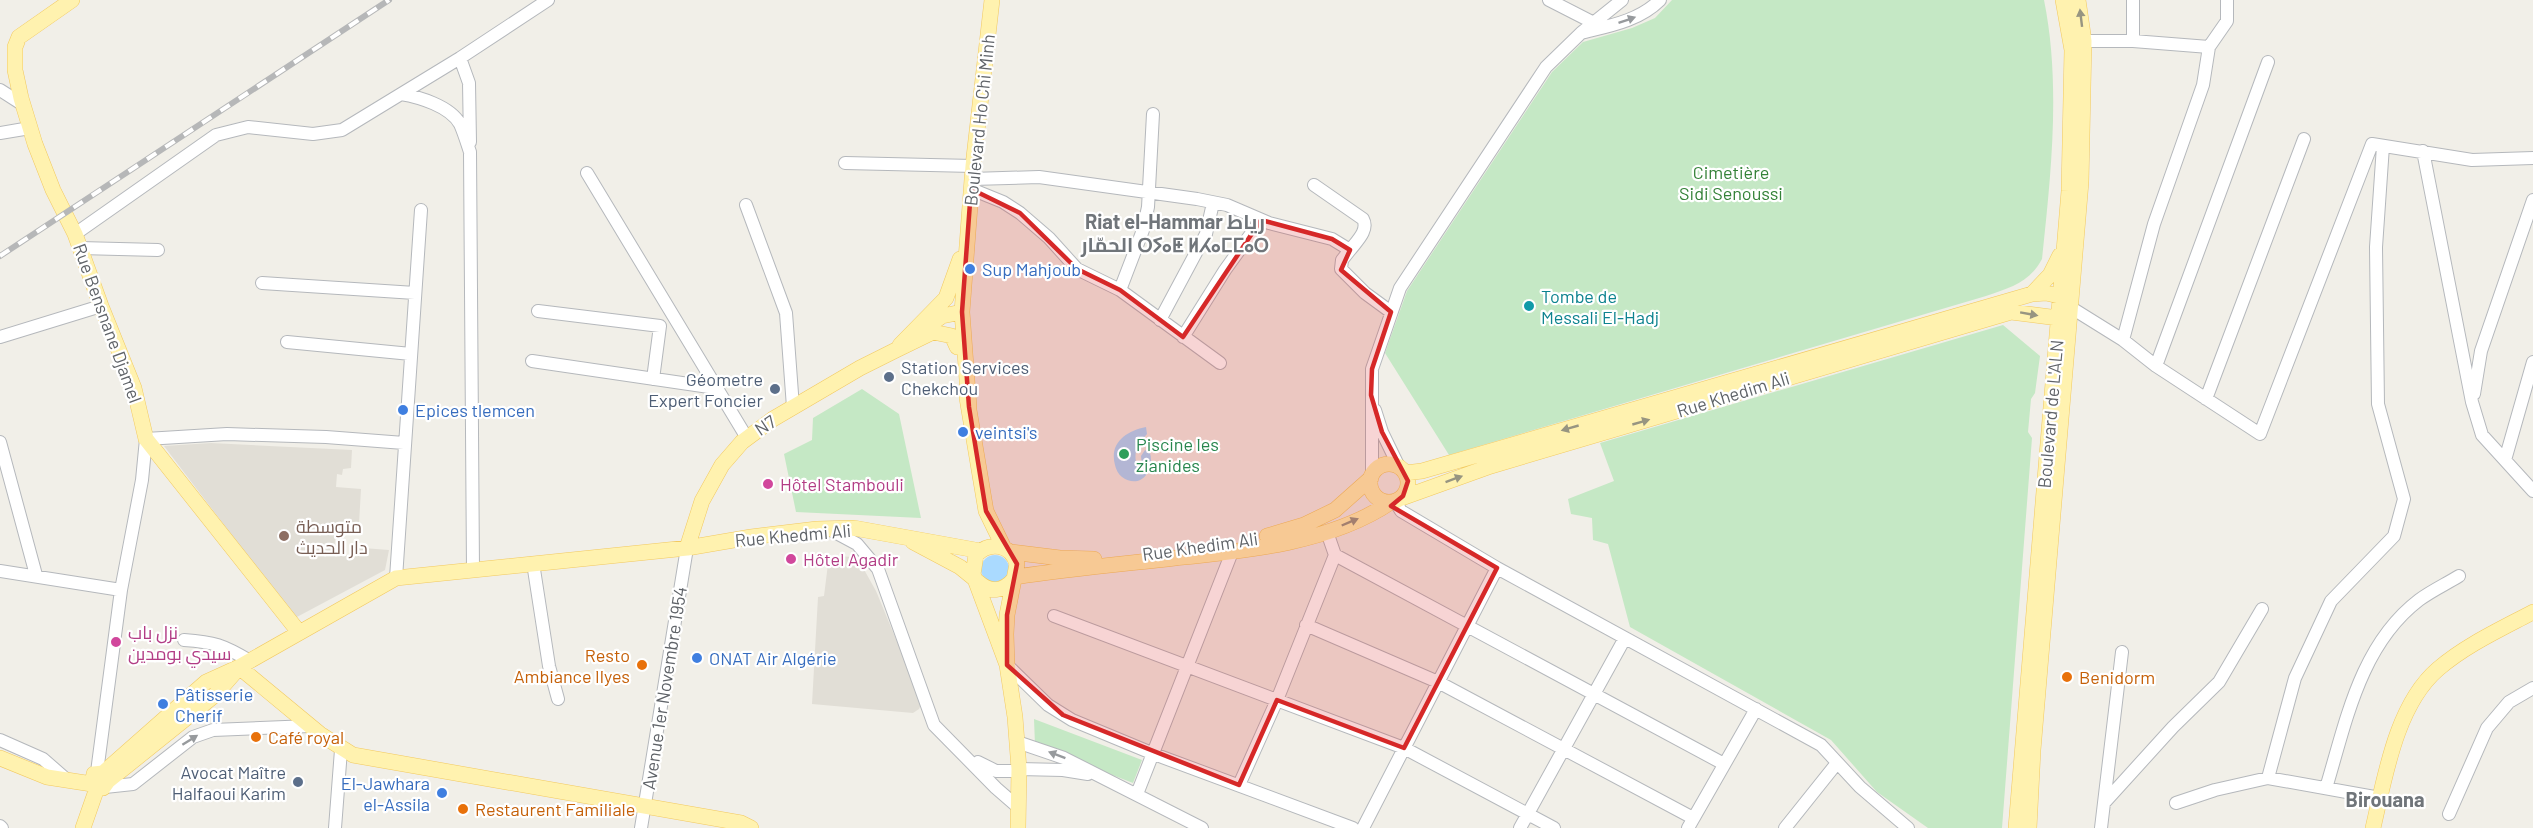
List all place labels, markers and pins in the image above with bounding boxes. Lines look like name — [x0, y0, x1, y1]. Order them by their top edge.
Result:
place label: Sup Mahjoub — [982, 258, 1081, 280]
marker: Sup Mahjoub — [963, 262, 977, 276]
place label: Tombe de Messali El-Hadj — [1541, 285, 1659, 328]
marker: Tombe de Messali El-Hadj — [1522, 299, 1536, 313]
place label: Station Services Chekchou — [901, 356, 1029, 399]
place label: Géometre Expert Foncier — [648, 368, 763, 411]
marker: Station Services Chekchou — [882, 370, 896, 384]
marker: Géometre Expert Foncier — [768, 382, 782, 396]
place label: Epices tlemcen — [415, 399, 535, 421]
marker: Epices tlemcen — [396, 403, 410, 417]
place label: veintsi's — [975, 421, 1037, 443]
marker: veintsi's — [956, 425, 970, 439]
place label: Piscine les zianides — [1136, 433, 1219, 476]
marker: Piscine les zianides — [1117, 447, 1131, 461]
place label: Hôtel Stambouli — [780, 473, 904, 495]
marker: Hôtel Stambouli — [761, 477, 775, 491]
place label: متوسطة دار الحديث — [296, 515, 368, 559]
marker: متوسطة دار الحديث — [277, 529, 291, 543]
place label: Hôtel Agadir — [803, 548, 899, 570]
marker: Hôtel Agadir — [784, 552, 798, 566]
place label: نزل باب سيدي بومدين — [128, 621, 231, 668]
marker: نزل باب سيدي بومدين — [109, 635, 123, 649]
place label: Resto Ambiance Ilyes — [514, 644, 630, 687]
place label: ONAT Air Algérie — [709, 647, 837, 669]
marker: ONAT Air Algérie — [690, 651, 704, 665]
marker: Resto Ambiance Ilyes — [635, 658, 649, 672]
place label: Benidorm — [2079, 666, 2155, 688]
marker: Benidorm — [2060, 670, 2074, 684]
place label: Pâtisserie Cherif — [175, 683, 253, 726]
marker: Pâtisserie Cherif — [156, 697, 170, 711]
place label: Café royal — [268, 726, 344, 748]
marker: Café royal — [249, 730, 263, 744]
place label: Avocat Maître Halfaoui Karim — [172, 761, 286, 804]
place label: El-Jawhara el-Assila — [341, 772, 430, 815]
marker: Avocat Maître Halfaoui Karim — [291, 775, 305, 789]
marker: El-Jawhara el-Assila — [435, 786, 449, 800]
place label: Restaurent Familiale — [475, 798, 635, 820]
marker: Restaurent Familiale — [456, 802, 470, 816]

